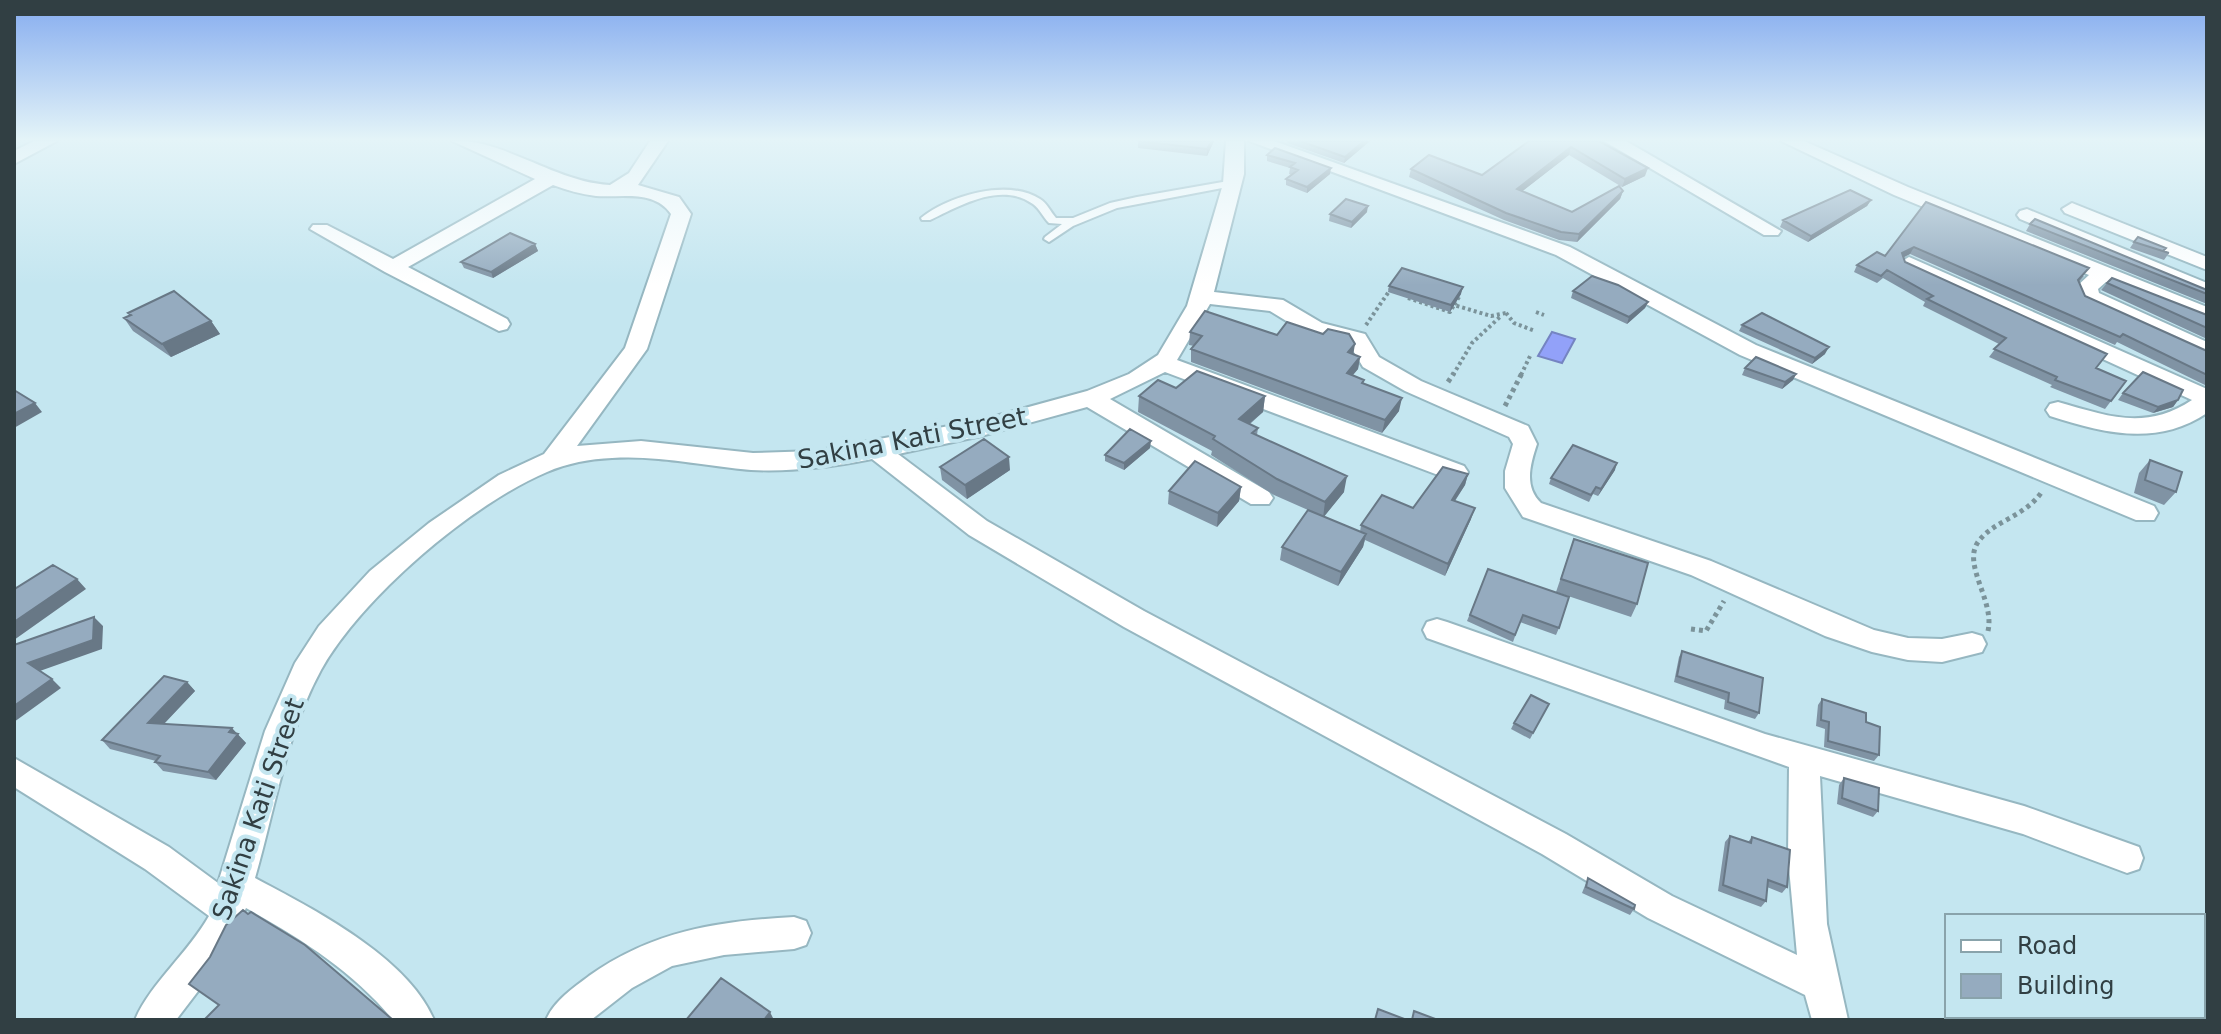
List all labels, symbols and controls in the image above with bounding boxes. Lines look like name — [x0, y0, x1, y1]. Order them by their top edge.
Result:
street label: Sakina Kati Street — [795, 401, 1029, 475]
street label: Sakina Kati Street — [206, 694, 310, 924]
legend — [1945, 914, 2205, 1018]
text: Road — [2017, 932, 2077, 960]
text: Building — [2017, 972, 2114, 1000]

